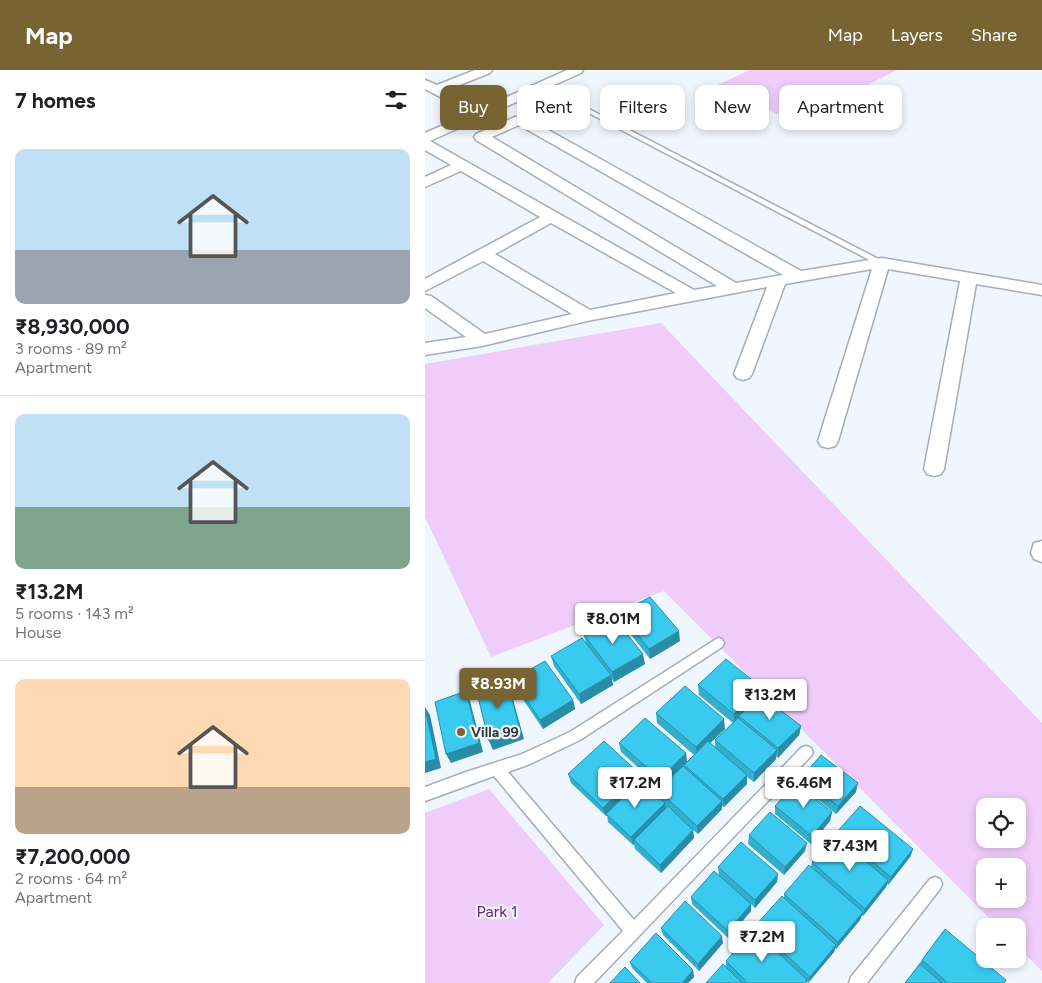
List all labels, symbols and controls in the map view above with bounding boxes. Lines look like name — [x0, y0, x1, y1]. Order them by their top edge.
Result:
text: Map — [25, 21, 73, 50]
text: Map — [828, 24, 863, 46]
text: Layers — [891, 24, 943, 46]
text: Share — [971, 24, 1017, 46]
chip: Buy — [440, 85, 507, 130]
chip: Rent — [517, 85, 590, 130]
chip: Filters — [600, 85, 685, 130]
chip: New — [695, 85, 769, 130]
chip: Apartment — [779, 85, 902, 130]
icon: filters — [382, 86, 410, 114]
text: 7 homes — [15, 88, 96, 113]
icon: home — [168, 181, 258, 271]
text: ₹8,930,000 — [15, 314, 130, 339]
text: 3 rooms · 89 m² — [15, 339, 127, 358]
text: Apartment — [15, 358, 92, 377]
icon: home — [168, 447, 258, 537]
text: ₹13.2M — [15, 579, 84, 604]
pin: ₹8.01M — [572, 602, 654, 645]
text: 5 rooms · 143 m² — [15, 604, 134, 623]
text: ₹8.01M — [586, 609, 640, 628]
text: House — [15, 623, 61, 642]
pin: ₹8.93M — [457, 668, 539, 710]
text: ₹8.93M — [470, 674, 526, 693]
pin: ₹13.2M — [729, 678, 811, 721]
text: ₹13.2M — [744, 685, 796, 704]
icon: home — [168, 712, 258, 802]
place label: Villa 99 — [471, 724, 519, 741]
marker: Villa 99 — [455, 726, 467, 738]
pin: ₹17.2M — [594, 766, 676, 809]
pin: ₹6.46M — [763, 766, 845, 809]
text: ₹17.2M — [609, 773, 661, 792]
text: ₹6.46M — [776, 773, 832, 792]
map controls — [976, 798, 1026, 968]
button: locate — [976, 798, 1026, 848]
pin: ₹7.43M — [809, 830, 891, 872]
text: ₹7.43M — [822, 836, 878, 855]
text: ₹7,200,000 — [15, 844, 130, 869]
button: + — [976, 858, 1026, 908]
text: 2 rooms · 64 m² — [15, 869, 127, 888]
text: Apartment — [15, 888, 92, 907]
park label: Park 1 — [477, 902, 518, 921]
button: − — [976, 918, 1026, 968]
pin: ₹7.2M — [727, 920, 797, 963]
text: ₹7.2M — [739, 927, 785, 946]

